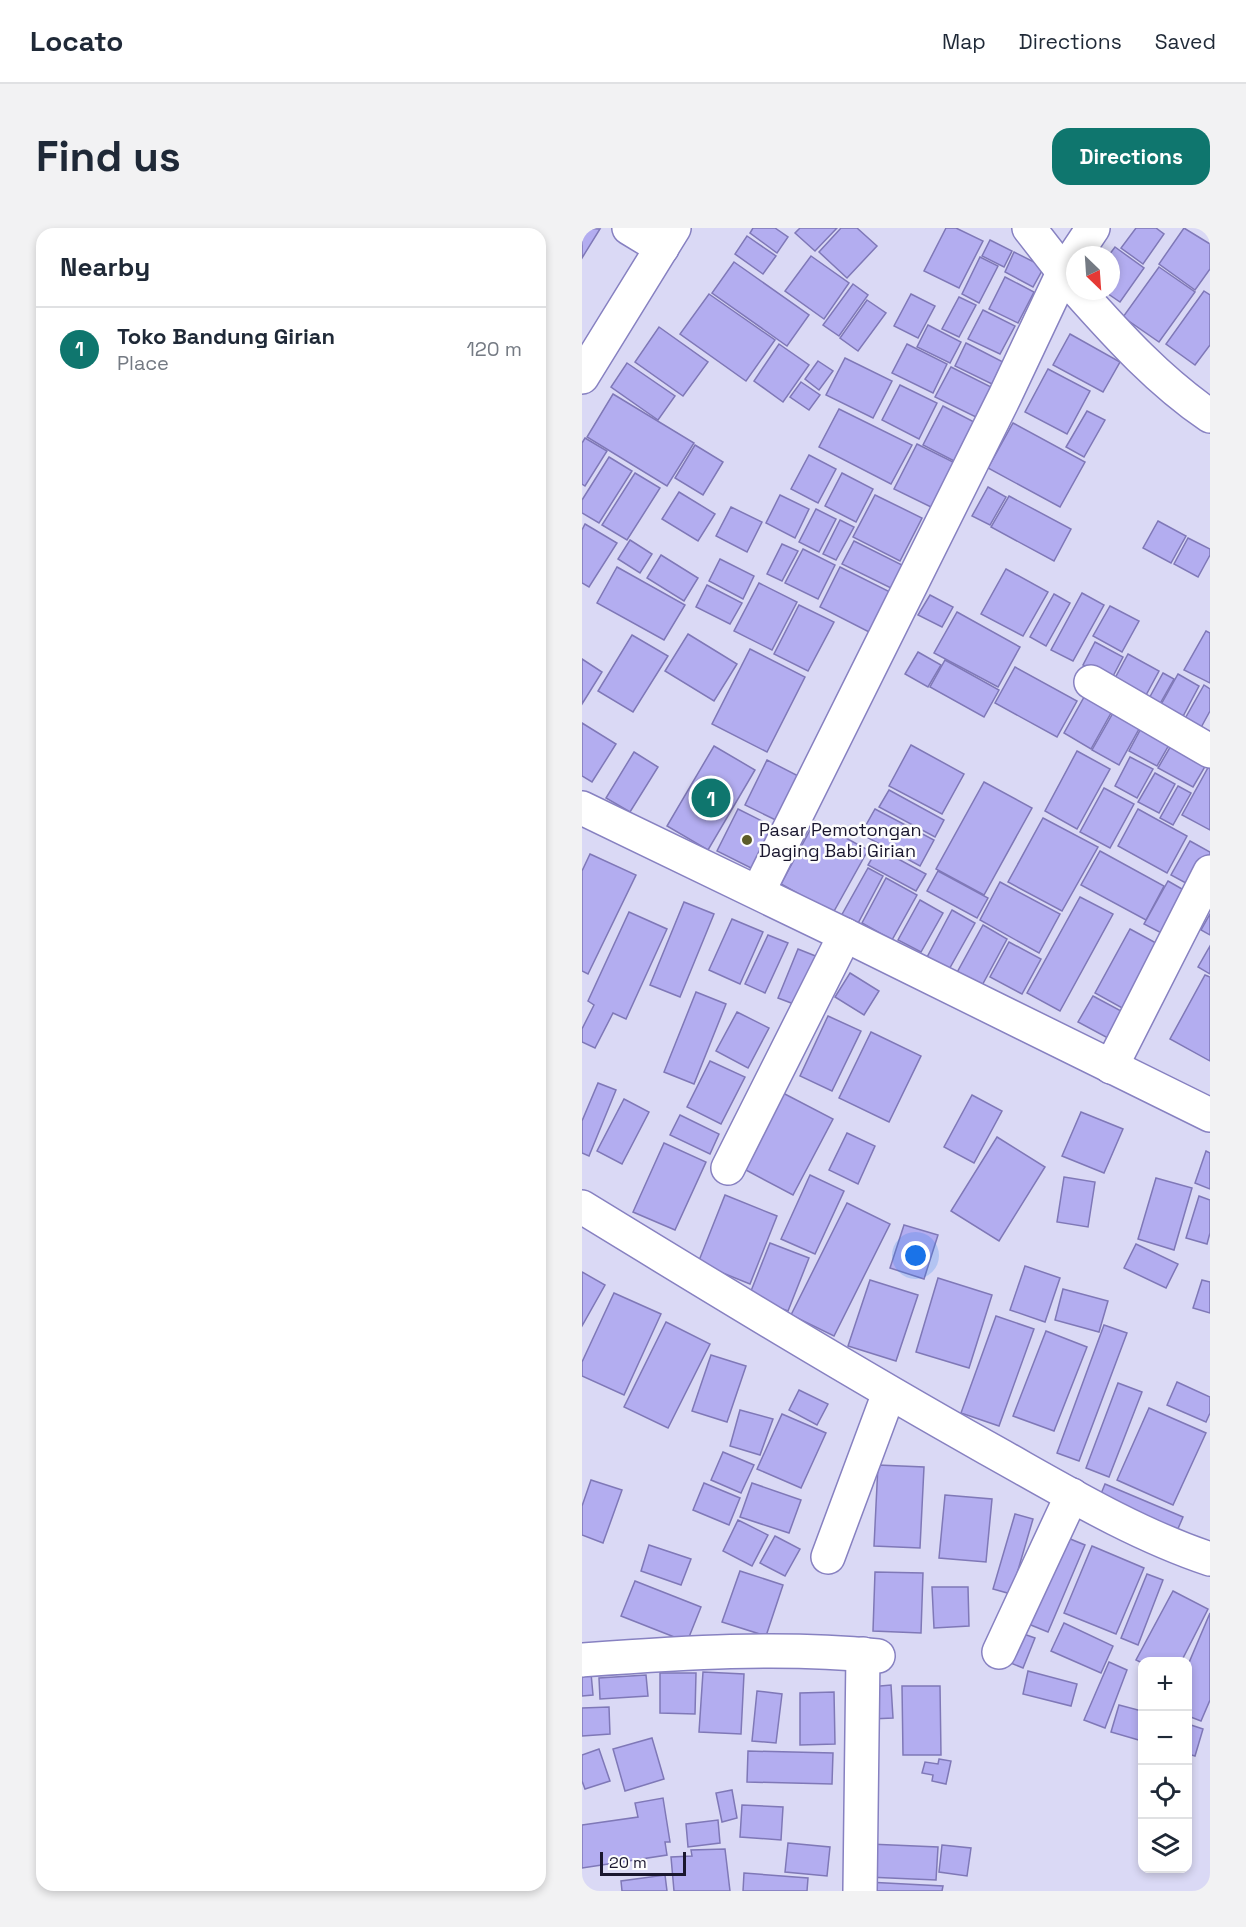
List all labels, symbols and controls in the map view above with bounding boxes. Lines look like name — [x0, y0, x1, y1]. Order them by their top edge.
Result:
text: Locato — [30, 23, 123, 59]
text: Map — [942, 28, 986, 55]
text: Directions — [1019, 28, 1122, 55]
text: Saved — [1155, 28, 1216, 55]
button: Directions — [1052, 128, 1210, 185]
text: Find us — [36, 130, 181, 183]
north arrow — [1066, 246, 1120, 300]
text: Nearby — [60, 250, 150, 284]
text: Toko Bandung Girian — [117, 322, 335, 350]
text: 1 — [75, 336, 84, 362]
text: 120 m — [466, 336, 522, 362]
text: Place — [117, 350, 169, 376]
pin: 1 — [692, 776, 730, 820]
place label: Pasar Pemotongan Daging Babi Girian — [759, 818, 922, 862]
marker: Pasar Pemotongan Daging Babi Girian — [740, 833, 754, 847]
your location — [901, 1241, 930, 1270]
map controls — [1138, 1657, 1192, 1873]
button: + — [1138, 1657, 1192, 1711]
button: − — [1138, 1711, 1192, 1765]
button: locate — [1138, 1765, 1192, 1819]
button: layers — [1138, 1819, 1192, 1873]
scale bar — [600, 1849, 686, 1876]
text: 20 m — [609, 1852, 647, 1873]

